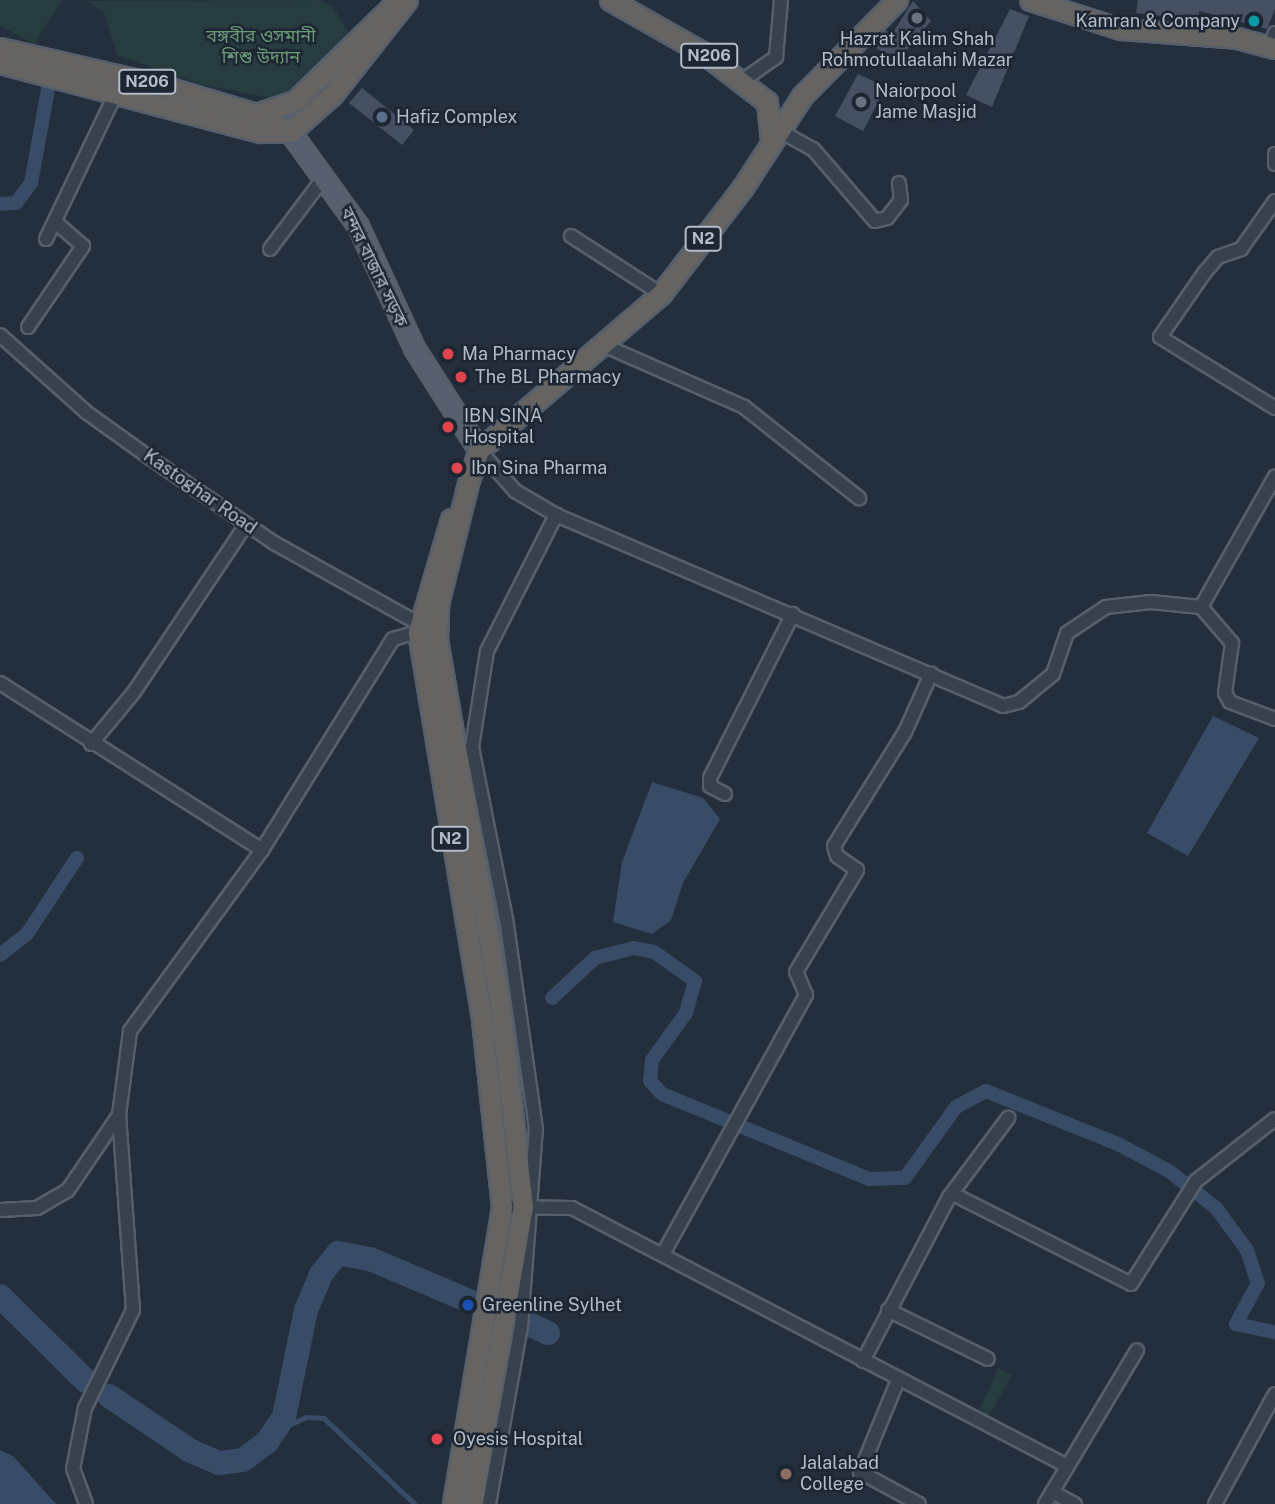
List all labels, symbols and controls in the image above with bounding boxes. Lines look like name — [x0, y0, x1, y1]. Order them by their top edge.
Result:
marker: Hazrat Kalim Shah Rohmotullaalahi Mazar — [909, 10, 925, 26]
place label: Kamran & Company — [1075, 10, 1240, 32]
marker: Kamran & Company — [1246, 13, 1262, 29]
park label: বঙ্গবীর ওসমানী শিশু উদ্যান — [206, 26, 316, 68]
place label: Hazrat Kalim Shah Rohmotullaalahi Mazar — [821, 29, 1013, 72]
road number: N206 — [679, 44, 739, 68]
road number: N206 — [117, 69, 177, 94]
place label: Naiorpool Jame Masjid — [875, 81, 977, 124]
marker: Naiorpool Jame Masjid — [853, 94, 869, 110]
place label: Hafiz Complex — [396, 106, 517, 128]
marker: Hafiz Complex — [374, 109, 390, 125]
street label: বন্দর বাজার সড়ক — [336, 204, 412, 330]
road number: N2 — [684, 227, 722, 252]
place label: Ma Pharmacy — [462, 343, 576, 365]
marker: Ma Pharmacy — [440, 346, 456, 362]
place label: The BL Pharmacy — [475, 366, 621, 388]
marker: The BL Pharmacy — [453, 369, 469, 385]
place label: IBN SINA Hospital — [464, 406, 543, 448]
marker: IBN SINA Hospital — [438, 417, 458, 437]
street label: Kastoghar Road — [139, 445, 261, 539]
place label: Ibn Sina Pharma — [471, 457, 607, 479]
marker: Ibn Sina Pharma — [449, 460, 465, 476]
road number: N2 — [431, 826, 469, 852]
place label: Greenline Sylhet — [482, 1294, 622, 1316]
marker: Greenline Sylhet — [460, 1297, 476, 1313]
place label: Oyesis Hospital — [453, 1428, 583, 1450]
marker: Oyesis Hospital — [427, 1429, 447, 1449]
place label: Jalalabad College — [800, 1453, 879, 1496]
marker: Jalalabad College — [778, 1466, 794, 1482]

